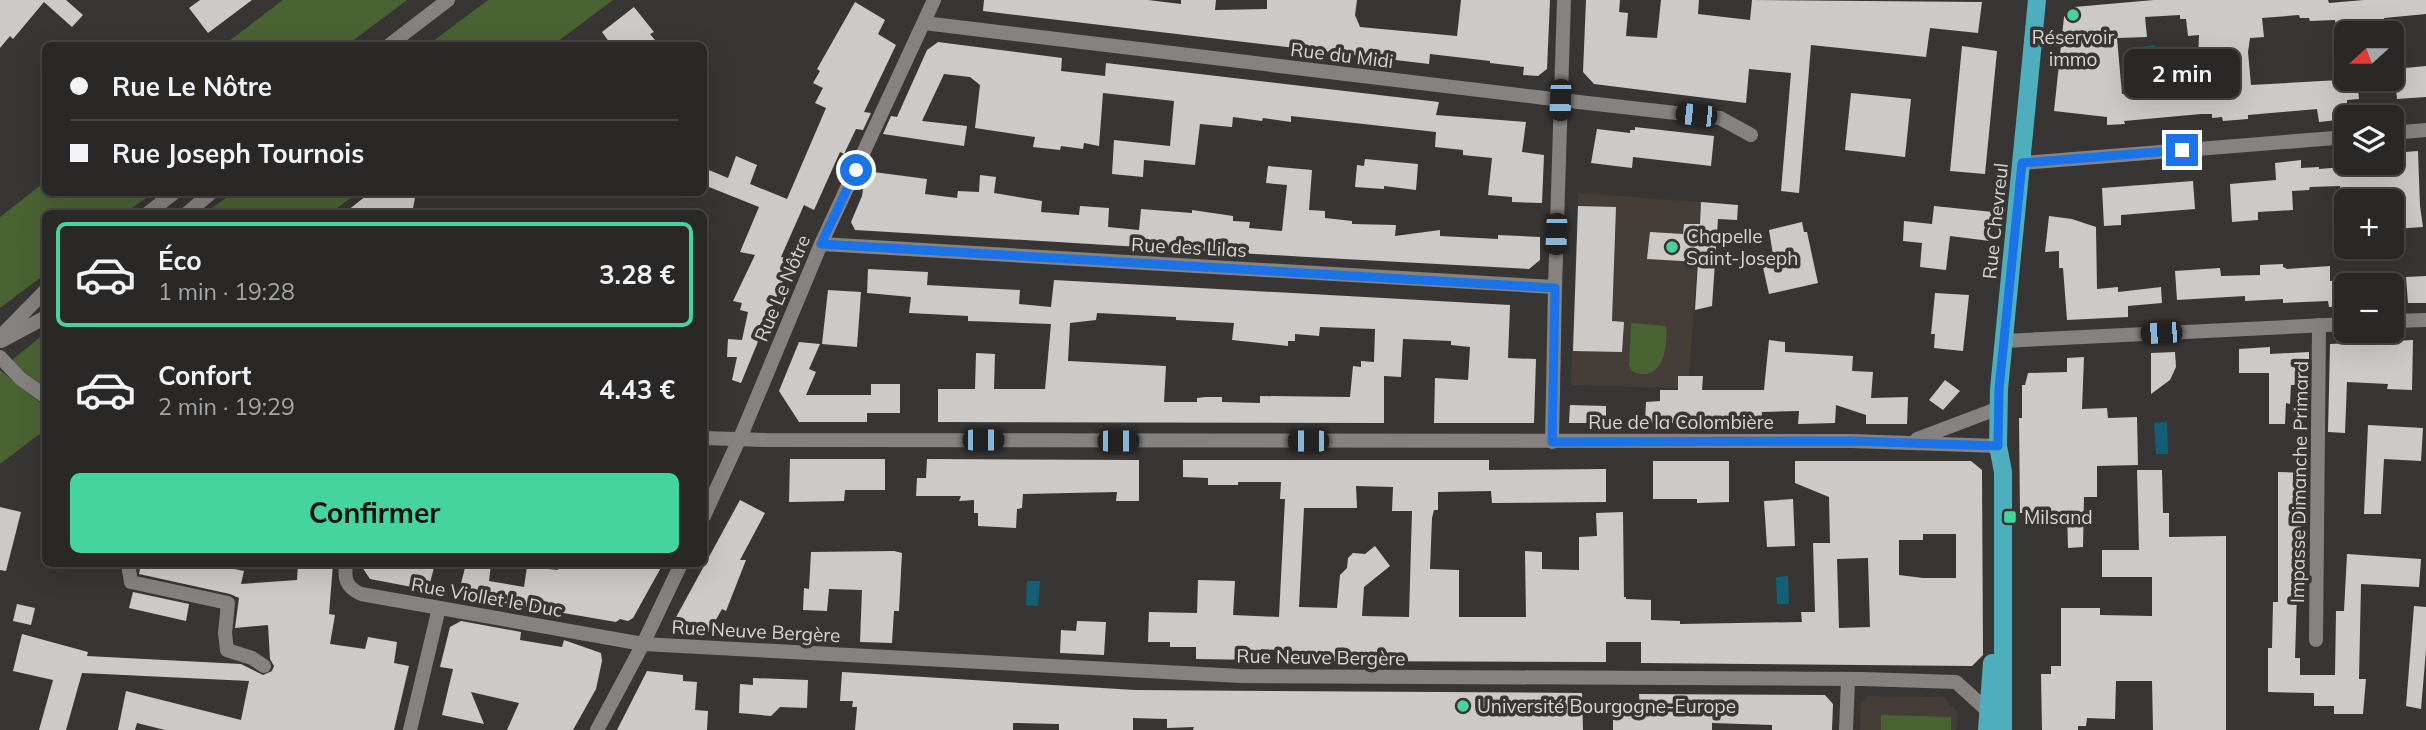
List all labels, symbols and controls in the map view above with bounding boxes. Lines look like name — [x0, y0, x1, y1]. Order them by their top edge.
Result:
marker: Réservoir immo — [2065, 7, 2081, 23]
north arrow — [2334, 21, 2404, 91]
map controls — [2334, 21, 2404, 343]
place label: Réservoir immo — [2032, 25, 2114, 71]
street label: Rue du Midi — [1289, 37, 1395, 73]
callout: 2 min — [2124, 48, 2240, 97]
text: 2 min — [2152, 59, 2212, 88]
text: Rue Le Nôtre — [112, 70, 272, 103]
car — [1549, 79, 1572, 121]
car — [1675, 102, 1718, 128]
button: layers — [2334, 105, 2404, 175]
route end — [2166, 134, 2198, 166]
text: Rue Joseph Tournois — [112, 137, 364, 170]
route start — [840, 154, 872, 186]
street label: Rue Chevreul — [1977, 162, 2013, 280]
button: + — [2334, 189, 2404, 259]
car — [1545, 213, 1568, 255]
place label: Chapelle Saint-Joseph — [1686, 224, 1798, 270]
street label: Rue Le Nôtre — [749, 231, 815, 345]
street label: Rue des Lilas — [1131, 232, 1247, 262]
marker: Chapelle Saint-Joseph — [1664, 239, 1680, 255]
icon: car — [74, 243, 137, 306]
text: Éco — [158, 244, 202, 277]
text: 3.28 € — [599, 258, 675, 291]
button: − — [2334, 273, 2404, 343]
text: 1 min · 19:28 — [158, 277, 295, 306]
car — [2140, 321, 2183, 345]
icon: car — [74, 358, 137, 421]
text: Confort — [158, 359, 251, 392]
street label: Impasse Dimanche Primard — [2285, 361, 2313, 603]
text: 4.43 € — [599, 373, 675, 406]
text: 2 min · 19:29 — [158, 392, 295, 421]
street label: Rue de la Colombière — [1588, 410, 1774, 434]
car — [963, 430, 1005, 451]
car — [1098, 431, 1140, 452]
car — [1288, 431, 1330, 452]
button: Confirmer — [70, 473, 679, 553]
place label: Milsand — [2024, 505, 2093, 529]
marker: Milsand — [2002, 509, 2018, 525]
street label: Rue Viollet le Duc — [409, 572, 565, 622]
street label: Rue Neuve Bergère — [671, 615, 841, 647]
street label: Rue Neuve Bergère — [1236, 644, 1406, 670]
place label: Université Bourgogne-Europe — [1477, 694, 1736, 718]
marker: Université Bourgogne-Europe — [1455, 698, 1471, 714]

